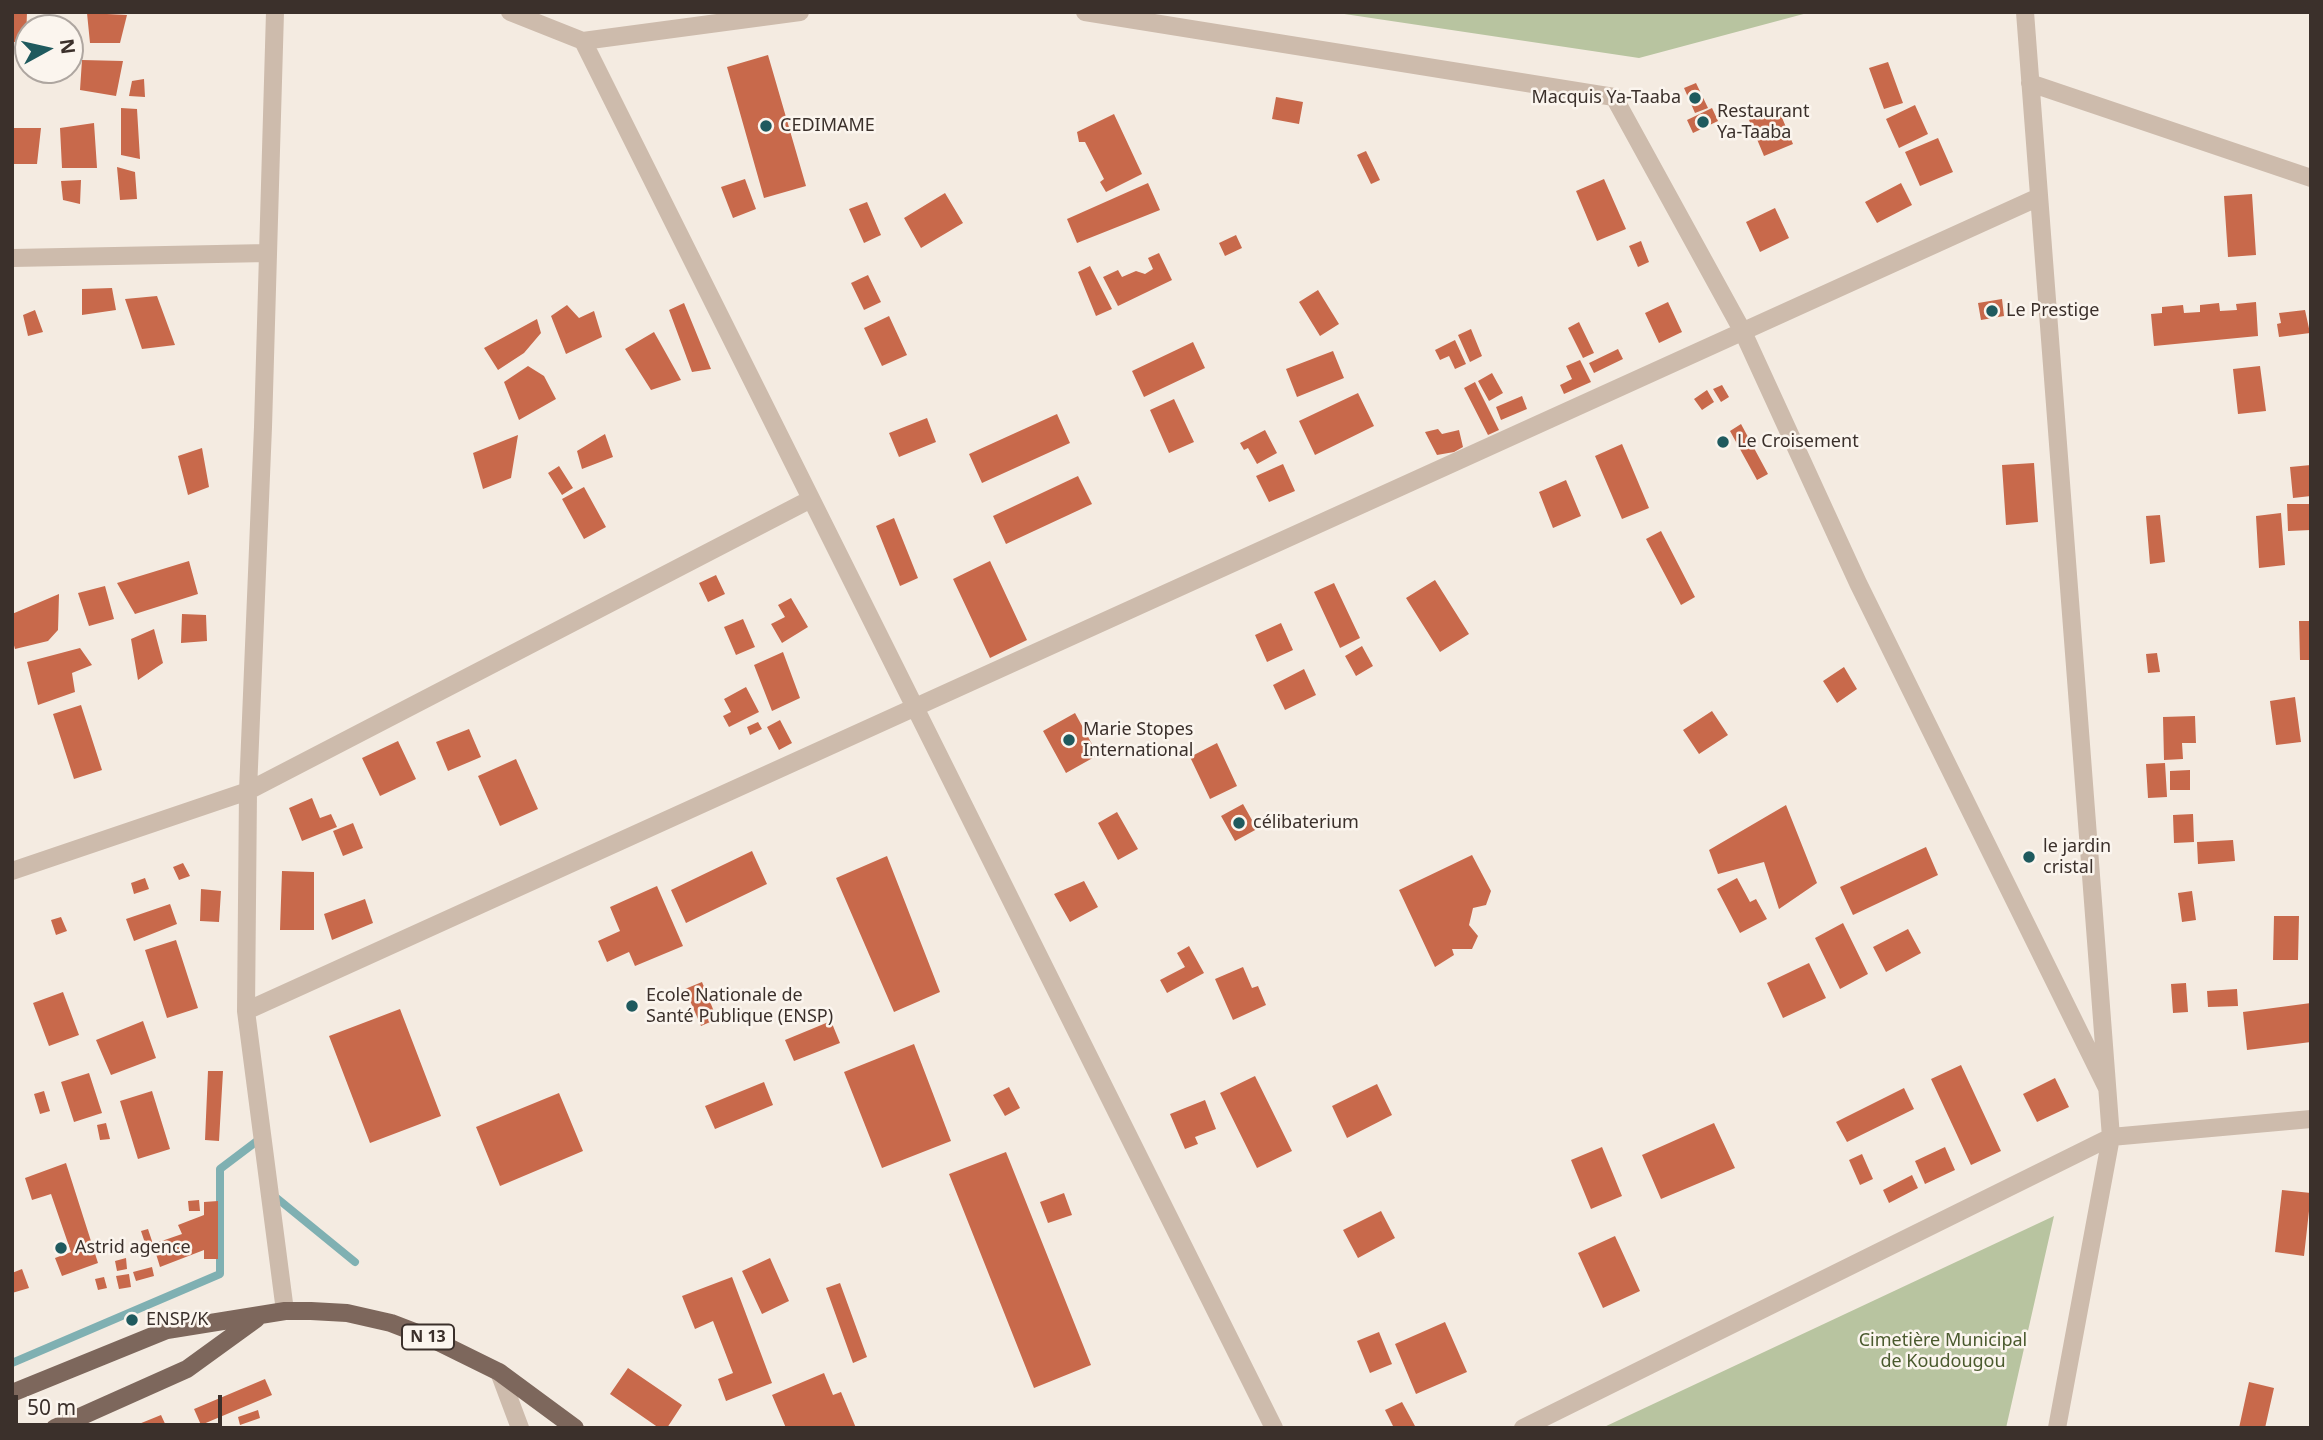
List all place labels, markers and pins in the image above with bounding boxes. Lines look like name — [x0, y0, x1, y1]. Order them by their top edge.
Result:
place label: Macquis Ya-Taaba — [1531, 87, 1681, 109]
marker: Macquis Ya-Taaba — [1687, 90, 1703, 106]
place label: Restaurant Ya-Taaba — [1717, 101, 1809, 144]
marker: Restaurant Ya-Taaba — [1695, 114, 1711, 130]
place label: CEDIMAME — [780, 115, 875, 137]
marker: CEDIMAME — [758, 118, 774, 134]
place label: Le Prestige — [2006, 300, 2099, 322]
marker: Le Prestige — [1984, 303, 2000, 319]
place label: Le Croisement — [1737, 431, 1859, 453]
marker: Le Croisement — [1715, 434, 1731, 450]
place label: Marie Stopes International — [1083, 719, 1193, 762]
marker: Marie Stopes International — [1061, 732, 1077, 748]
place label: célibaterium — [1253, 812, 1359, 834]
marker: célibaterium — [1231, 815, 1247, 831]
place label: le jardin cristal — [2043, 836, 2111, 878]
marker: le jardin cristal — [2021, 849, 2037, 865]
place label: Ecole Nationale de Santé Publique (ENSP) — [646, 985, 833, 1028]
marker: Ecole Nationale de Santé Publique (ENSP) — [624, 998, 640, 1014]
place label: Astrid agence — [75, 1237, 191, 1259]
marker: Astrid agence — [53, 1240, 69, 1256]
place label: ENSP/K — [146, 1309, 208, 1331]
marker: ENSP/K — [124, 1312, 140, 1328]

